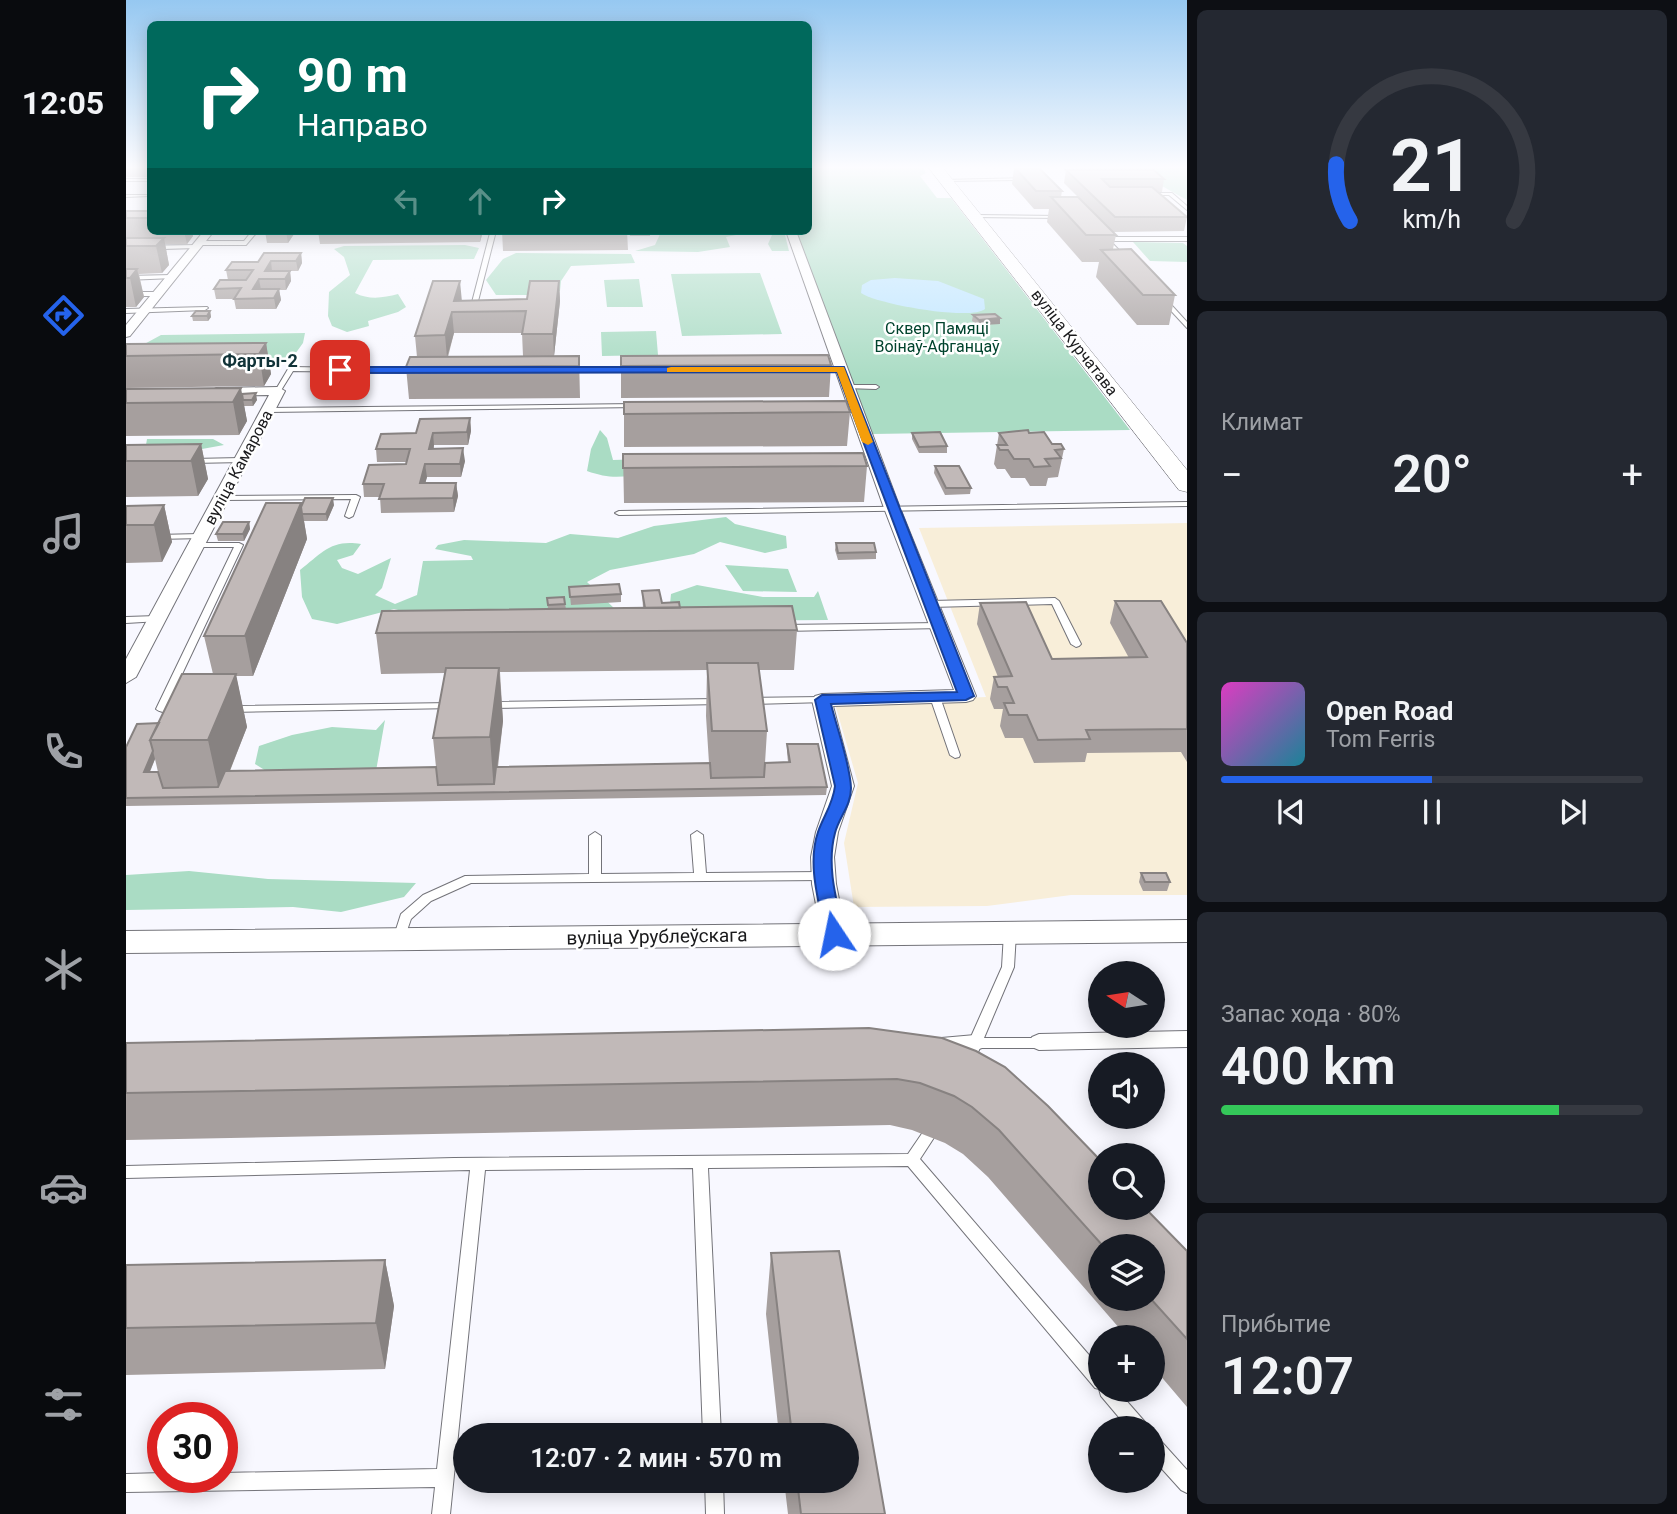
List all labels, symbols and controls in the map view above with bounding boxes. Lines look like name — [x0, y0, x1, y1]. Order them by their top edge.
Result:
text: 90 m — [297, 47, 408, 104]
icon: right — [182, 49, 273, 140]
text: 12:05 — [22, 84, 104, 122]
text: Направо — [297, 106, 428, 144]
text: 21 — [1390, 124, 1474, 210]
icon: left — [388, 182, 426, 220]
icon: ahead — [461, 182, 499, 220]
icon: right — [534, 182, 572, 220]
text: km/h — [1403, 205, 1461, 234]
street label: вуліца Курчатава — [1027, 285, 1122, 399]
icon: directions — [39, 291, 88, 340]
park label: Сквер Памяці Воінаў-Афганцаў — [874, 319, 1000, 356]
pin — [310, 340, 370, 400]
district label: Фарты-2 — [222, 350, 298, 371]
icon: arrive — [321, 351, 359, 389]
street label: вуліца Камарова — [200, 407, 277, 528]
text: Климат — [1221, 409, 1303, 436]
text: 20° — [1392, 444, 1472, 505]
text: − — [1221, 453, 1243, 497]
text: + — [1621, 453, 1643, 497]
icon: music — [39, 509, 88, 558]
text: Open Road — [1326, 696, 1454, 726]
text: Tom Ferris — [1326, 726, 1435, 753]
icon: phone — [39, 727, 88, 776]
icon: previous — [1272, 793, 1310, 831]
icon: pause — [1413, 793, 1451, 831]
icon: next — [1554, 793, 1592, 831]
position arrow — [797, 897, 871, 971]
street label: вуліца Урублеўскага — [566, 923, 748, 950]
icon: climate — [39, 945, 88, 994]
north arrow — [1088, 961, 1166, 1038]
map controls — [1088, 961, 1165, 1493]
text: Запас хода · 80% — [1221, 1001, 1401, 1028]
text: 400 km — [1221, 1036, 1396, 1097]
button: sound — [1088, 1052, 1165, 1129]
button: search — [1088, 1143, 1165, 1220]
icon: car — [39, 1163, 88, 1212]
button: layers — [1088, 1234, 1165, 1311]
text: Прибытие — [1221, 1311, 1331, 1338]
button: + — [1088, 1325, 1165, 1402]
text: 12:07 — [1221, 1346, 1354, 1407]
icon: filters — [39, 1380, 88, 1429]
speed limit sign: 30 — [147, 1402, 238, 1493]
button: − — [1088, 1416, 1165, 1493]
text: 12:07 · 2 мин · 570 m — [530, 1443, 782, 1473]

